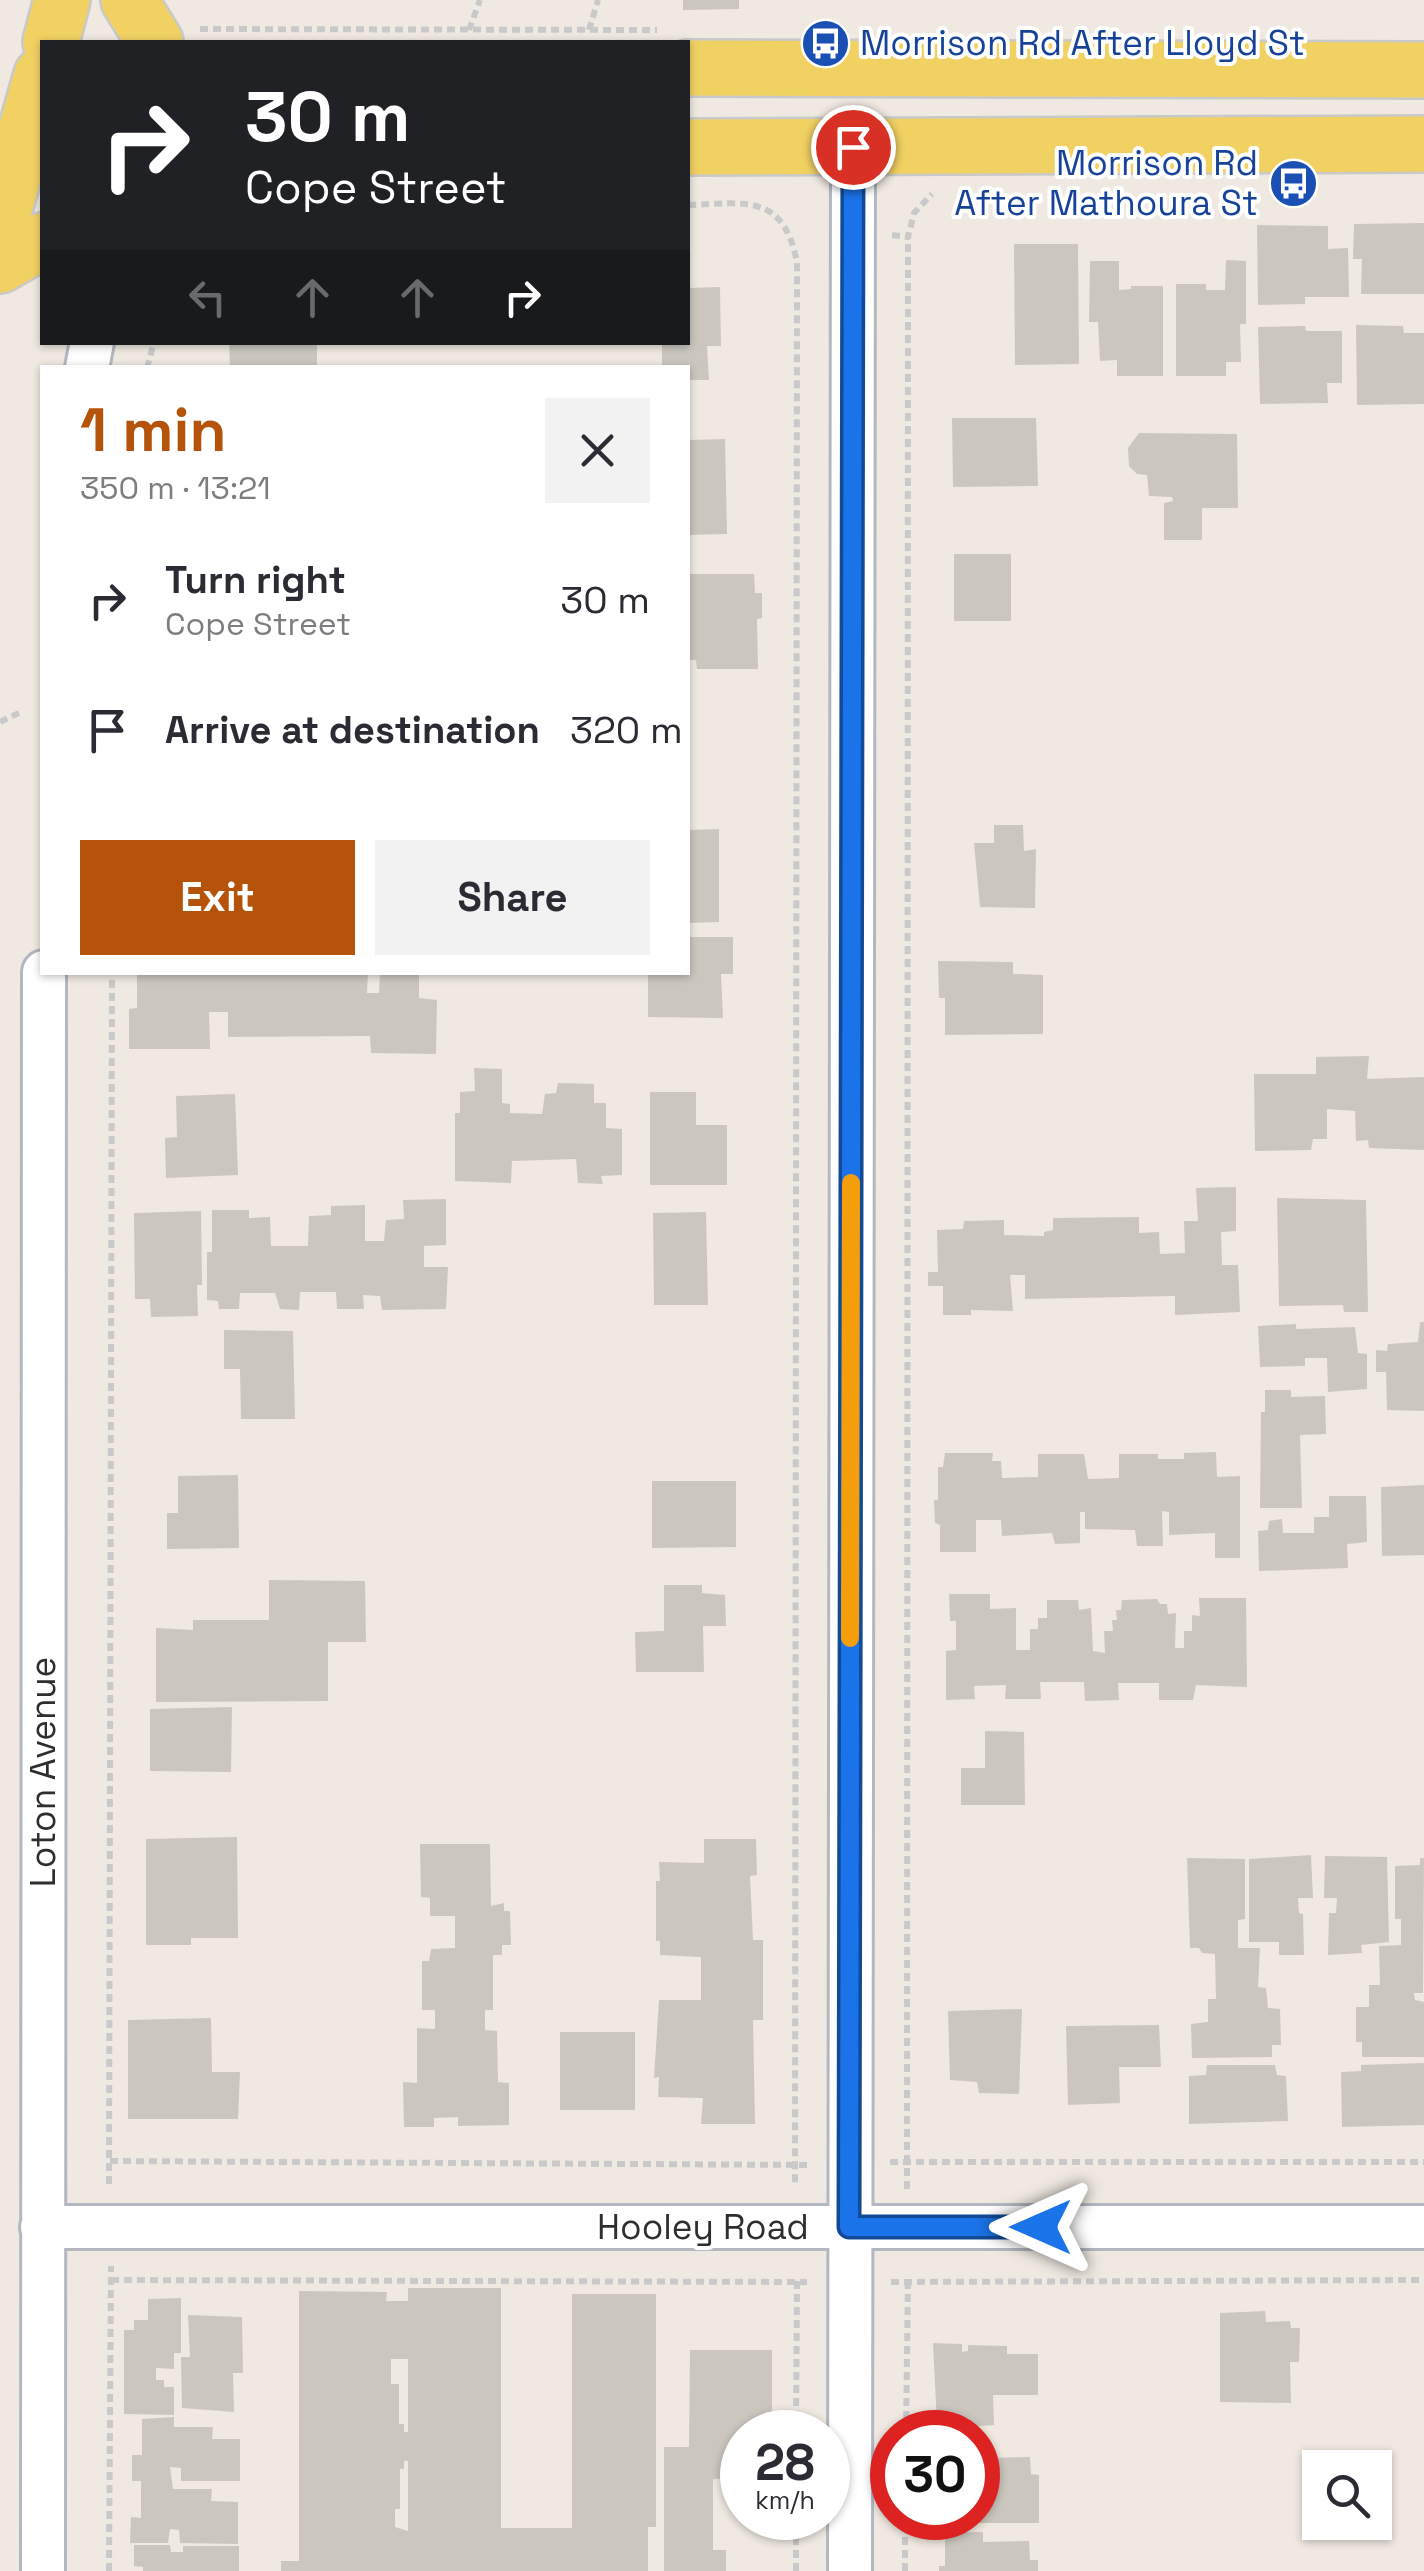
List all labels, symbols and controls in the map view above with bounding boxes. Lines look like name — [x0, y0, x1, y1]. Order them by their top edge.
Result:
bus stop icon: Morrison Rd After Lloyd St — [799, 17, 851, 69]
place label: Morrison Rd After Lloyd St — [860, 21, 1305, 65]
text: 30 m — [245, 72, 410, 161]
icon: right — [80, 80, 210, 210]
pin — [811, 105, 896, 190]
icon: arrive — [826, 120, 881, 175]
place label: Morrison Rd After Mathoura St — [954, 141, 1258, 225]
bus stop icon: Morrison Rd After Mathoura St — [1267, 157, 1319, 209]
text: Cope Street — [245, 159, 506, 216]
icon: left — [180, 270, 235, 325]
icon: ahead — [285, 270, 340, 325]
icon: ahead — [390, 270, 445, 325]
icon: right — [495, 270, 550, 325]
text: 1 min — [80, 392, 227, 469]
button: close — [545, 398, 650, 503]
text: 350 m · 13:21 — [80, 468, 271, 508]
text: Turn right — [165, 556, 346, 604]
icon: right — [80, 573, 135, 628]
text: 30 m — [560, 576, 650, 624]
text: Cope Street — [165, 604, 351, 644]
icon: arrive — [80, 703, 135, 758]
text: Arrive at destination — [165, 706, 540, 754]
text: 320 m — [570, 706, 683, 754]
button: Exit — [80, 840, 355, 955]
button: Share — [375, 840, 650, 955]
street label: Loton Avenue — [21, 1657, 65, 1887]
position arrow — [989, 2175, 1093, 2279]
street label: Hooley Road — [597, 2205, 809, 2249]
speed limit sign: 30 — [870, 2410, 1000, 2540]
text: 28 — [755, 2431, 815, 2495]
map controls — [1302, 2450, 1392, 2540]
button: search — [1302, 2450, 1392, 2540]
text: km/h — [755, 2484, 815, 2516]

